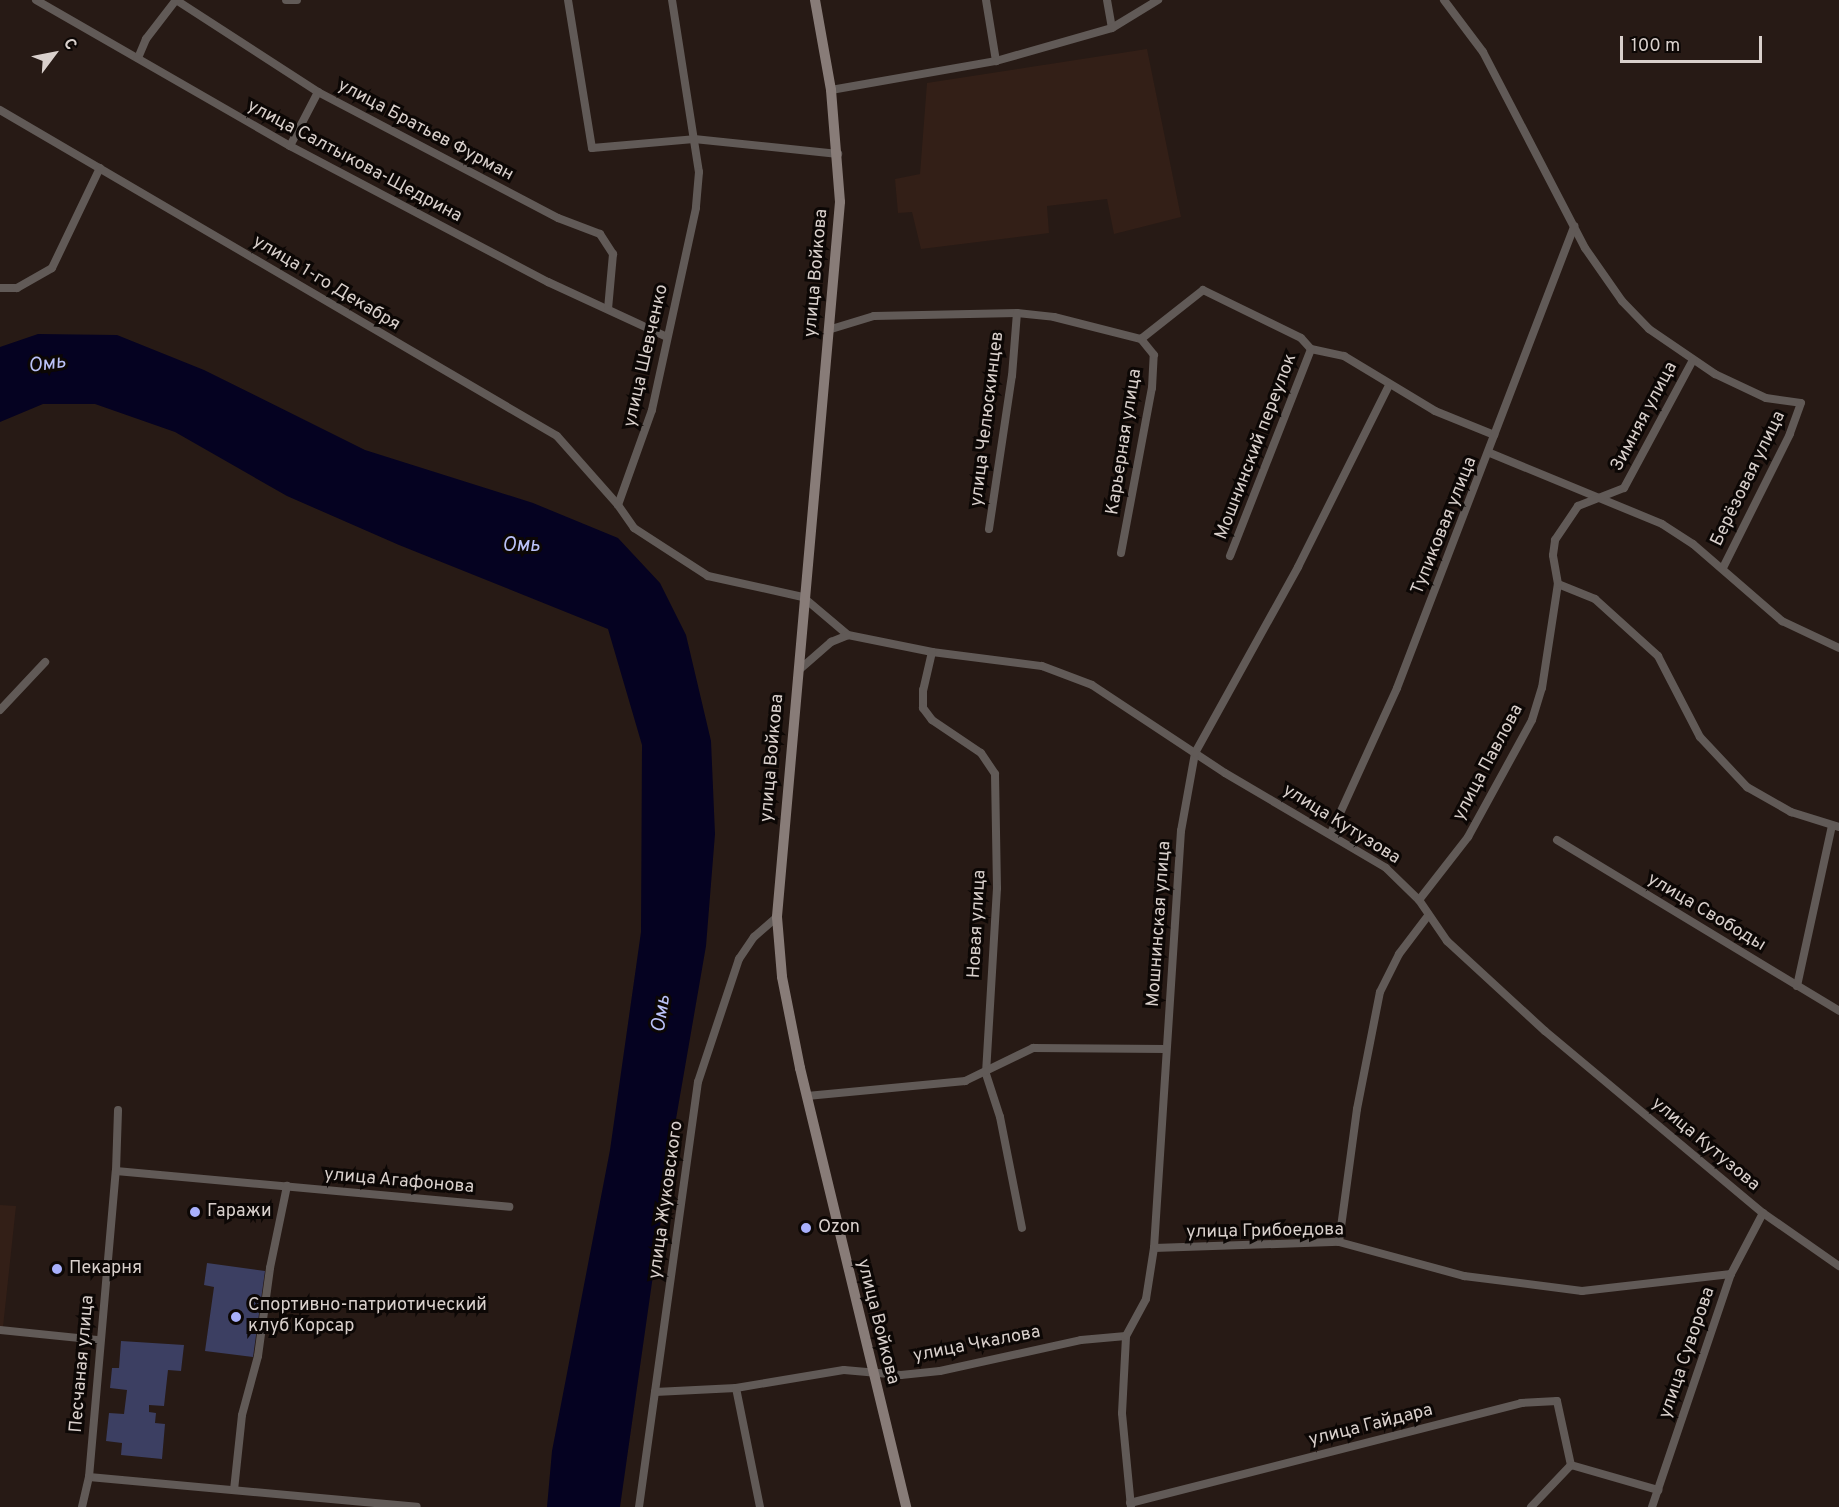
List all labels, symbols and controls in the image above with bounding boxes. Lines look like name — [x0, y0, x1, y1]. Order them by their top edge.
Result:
north arrow — [24, 24, 84, 84]
scale bar — [1623, 24, 1766, 62]
text: С — [58, 35, 80, 54]
text: 100 m — [1631, 35, 1680, 58]
street label: улица Братьев Фурман — [333, 75, 517, 187]
street label: улица Салтыкова-Щедрина — [243, 96, 465, 228]
street label: улица Войкова — [801, 208, 833, 338]
street label: улица 1-го Декабря — [248, 231, 404, 337]
street label: улица Шевченко — [620, 282, 674, 430]
street label: улица Челюскинцев — [967, 330, 1009, 508]
water label: Омь — [27, 350, 67, 380]
street label: Мошнинский переулок — [1212, 351, 1302, 543]
street label: Зимняя улица — [1607, 359, 1683, 475]
street label: Карьерная улица — [1103, 367, 1147, 517]
street label: Берёзовая улица — [1707, 408, 1791, 550]
street label: Тупиковая улица — [1408, 454, 1482, 598]
water label: Омь — [502, 534, 540, 558]
street label: улица Войкова — [757, 693, 789, 823]
street label: улица Павлова — [1449, 701, 1529, 825]
street label: улица Кутузова — [1278, 780, 1404, 870]
street label: Мошнинская улица — [1143, 840, 1177, 1008]
street label: Новая улица — [964, 869, 992, 979]
street label: улица Свободы — [1643, 869, 1769, 957]
water label: Омь — [647, 993, 677, 1035]
street label: улица Кутузова — [1647, 1093, 1763, 1197]
street label: улица Жуковского — [645, 1120, 689, 1280]
street label: улица Агафонова — [323, 1165, 475, 1199]
place label: Гаражи — [207, 1201, 272, 1223]
marker: Гаражи — [188, 1205, 202, 1219]
place label: Ozon — [818, 1217, 860, 1239]
street label: улица Грибоедова — [1186, 1220, 1344, 1244]
marker: Ozon — [799, 1221, 813, 1235]
street label: улица Войкова — [851, 1257, 903, 1387]
place label: Пекарня — [69, 1258, 142, 1280]
marker: Пекарня — [50, 1262, 64, 1276]
street label: улица Суворова — [1655, 1285, 1721, 1421]
street label: Песчаная улица — [66, 1294, 100, 1434]
place label: Спортивно-патриотический клуб Корсар — [248, 1296, 487, 1338]
marker: Спортивно-патриотический клуб Корсар — [229, 1310, 243, 1324]
street label: улица Чкалова — [912, 1322, 1042, 1368]
street label: улица Гайдара — [1307, 1400, 1435, 1452]

